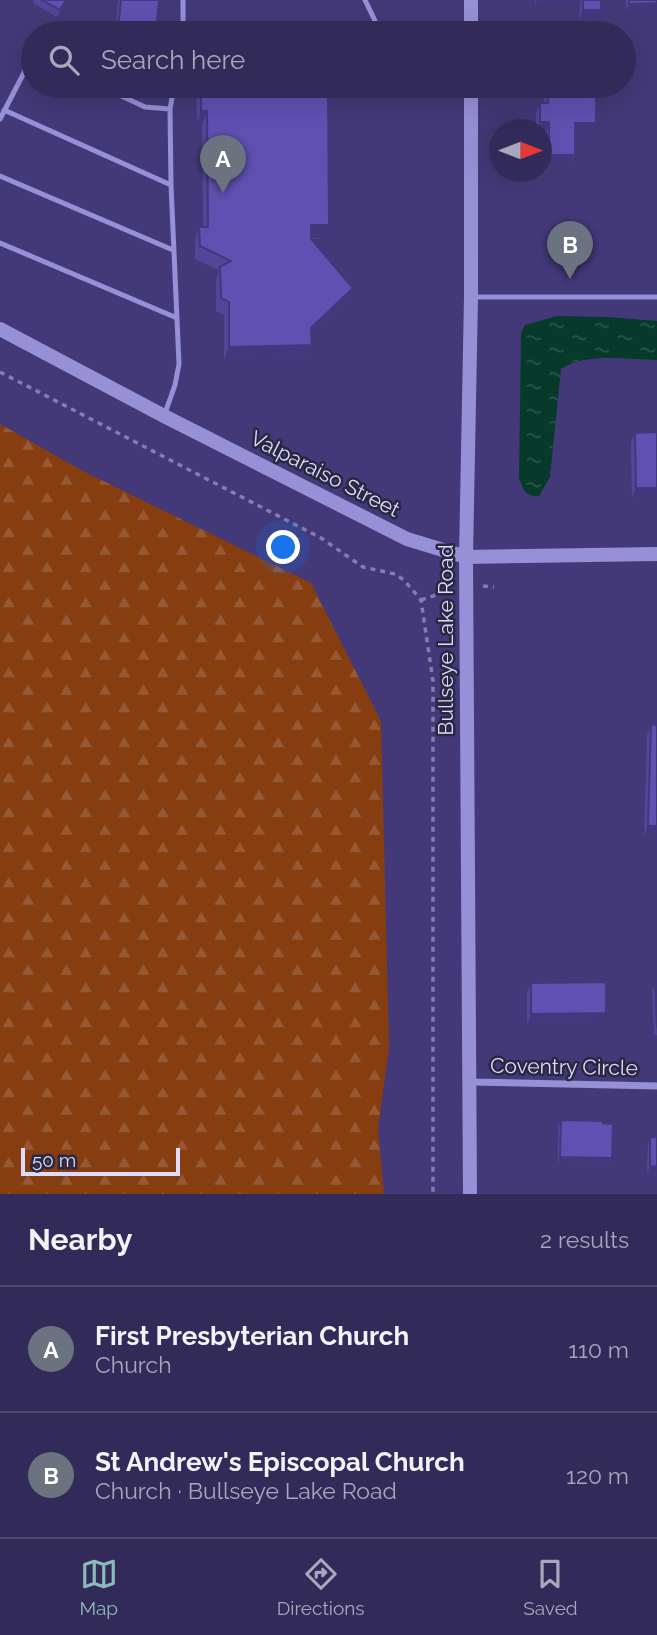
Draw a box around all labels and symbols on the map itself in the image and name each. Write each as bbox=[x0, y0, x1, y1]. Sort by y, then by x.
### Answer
north arrow bbox=[489, 119, 552, 182]
pin: A bbox=[200, 135, 246, 193]
pin: B bbox=[547, 221, 593, 279]
street label: Valparaiso Street bbox=[246, 425, 404, 522]
your location bbox=[266, 530, 300, 564]
street label: Bullseye Lake Road bbox=[433, 544, 458, 736]
street label: Coventry Circle bbox=[490, 1053, 638, 1080]
scale bar bbox=[21, 1145, 180, 1177]

